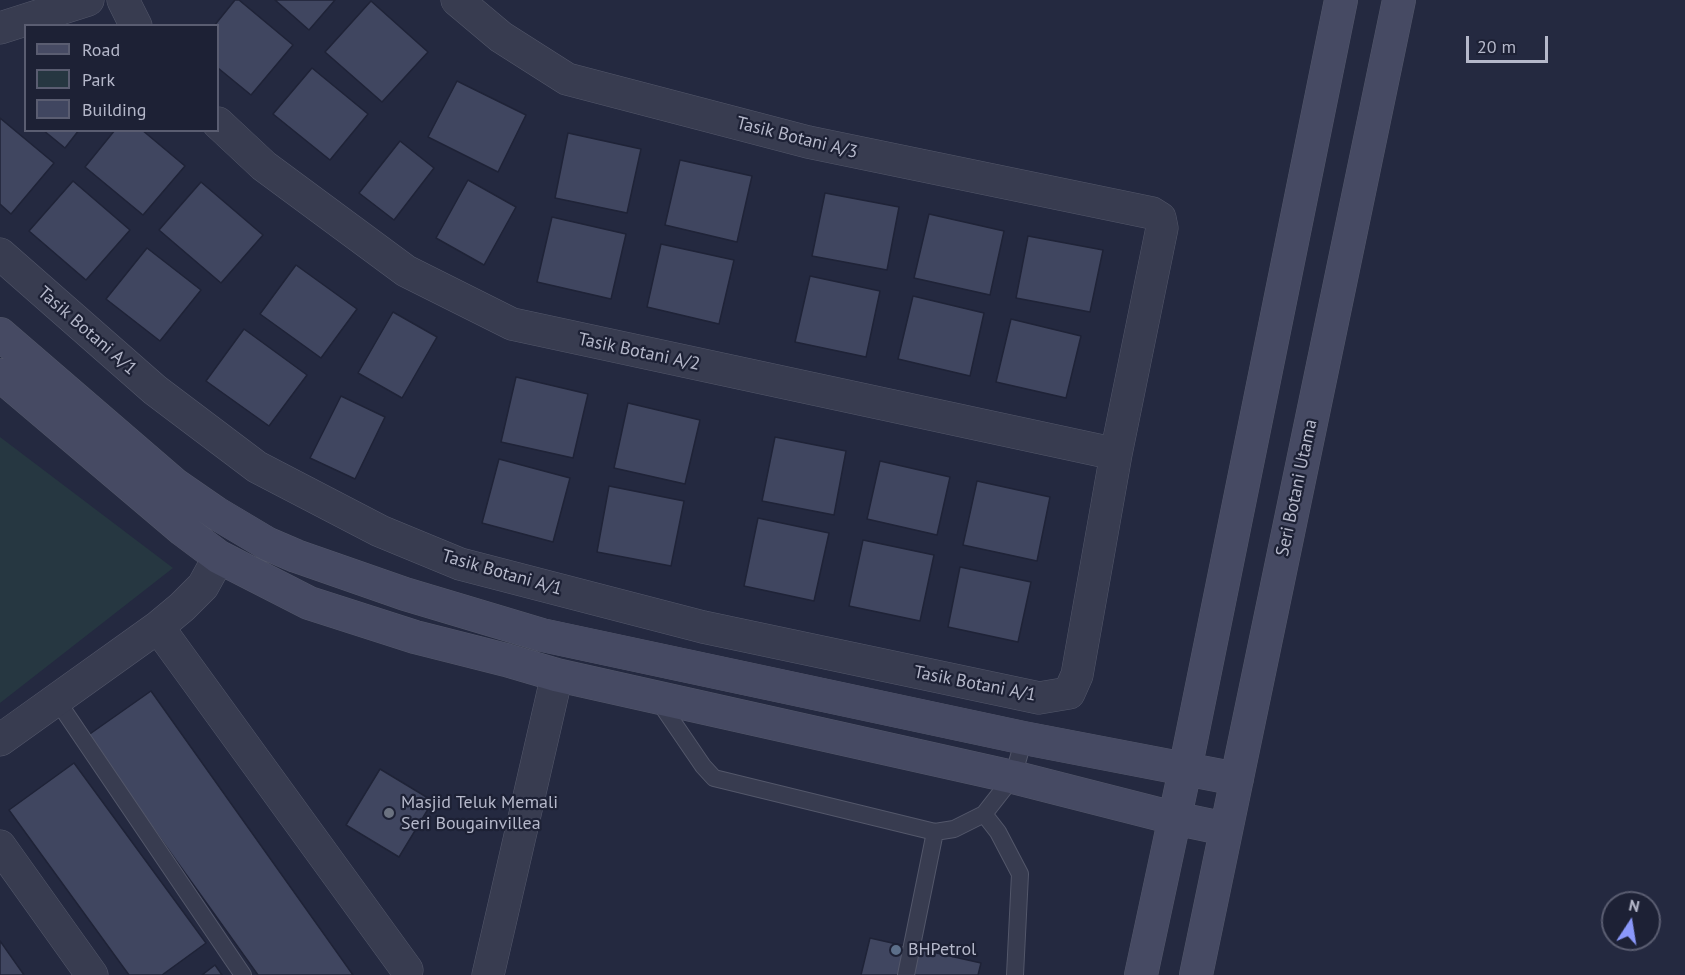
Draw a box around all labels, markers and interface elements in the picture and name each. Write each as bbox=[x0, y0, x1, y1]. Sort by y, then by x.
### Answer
legend bbox=[24, 24, 219, 132]
scale bar bbox=[1469, 24, 1552, 62]
text: 20 m bbox=[1477, 35, 1516, 58]
text: Road bbox=[82, 38, 120, 61]
text: Park bbox=[82, 68, 115, 91]
text: Building bbox=[82, 98, 146, 121]
street label: Tasik Botani A/3 bbox=[734, 112, 860, 164]
street label: Tasik Botani A/1 bbox=[33, 282, 141, 380]
street label: Tasik Botani A/2 bbox=[576, 329, 702, 375]
street label: Seri Botani Utama bbox=[1272, 418, 1322, 558]
street label: Tasik Botani A/1 bbox=[439, 545, 565, 601]
street label: Tasik Botani A/1 bbox=[912, 662, 1038, 706]
place label: Masjid Teluk Memali Seri Bougainvillea bbox=[401, 792, 558, 834]
marker: Masjid Teluk Memali Seri Bougainvillea bbox=[382, 806, 396, 820]
north arrow bbox=[1601, 891, 1661, 951]
text: N bbox=[1627, 894, 1642, 916]
place label: BHPetrol bbox=[908, 939, 976, 961]
marker: BHPetrol bbox=[889, 943, 903, 957]

